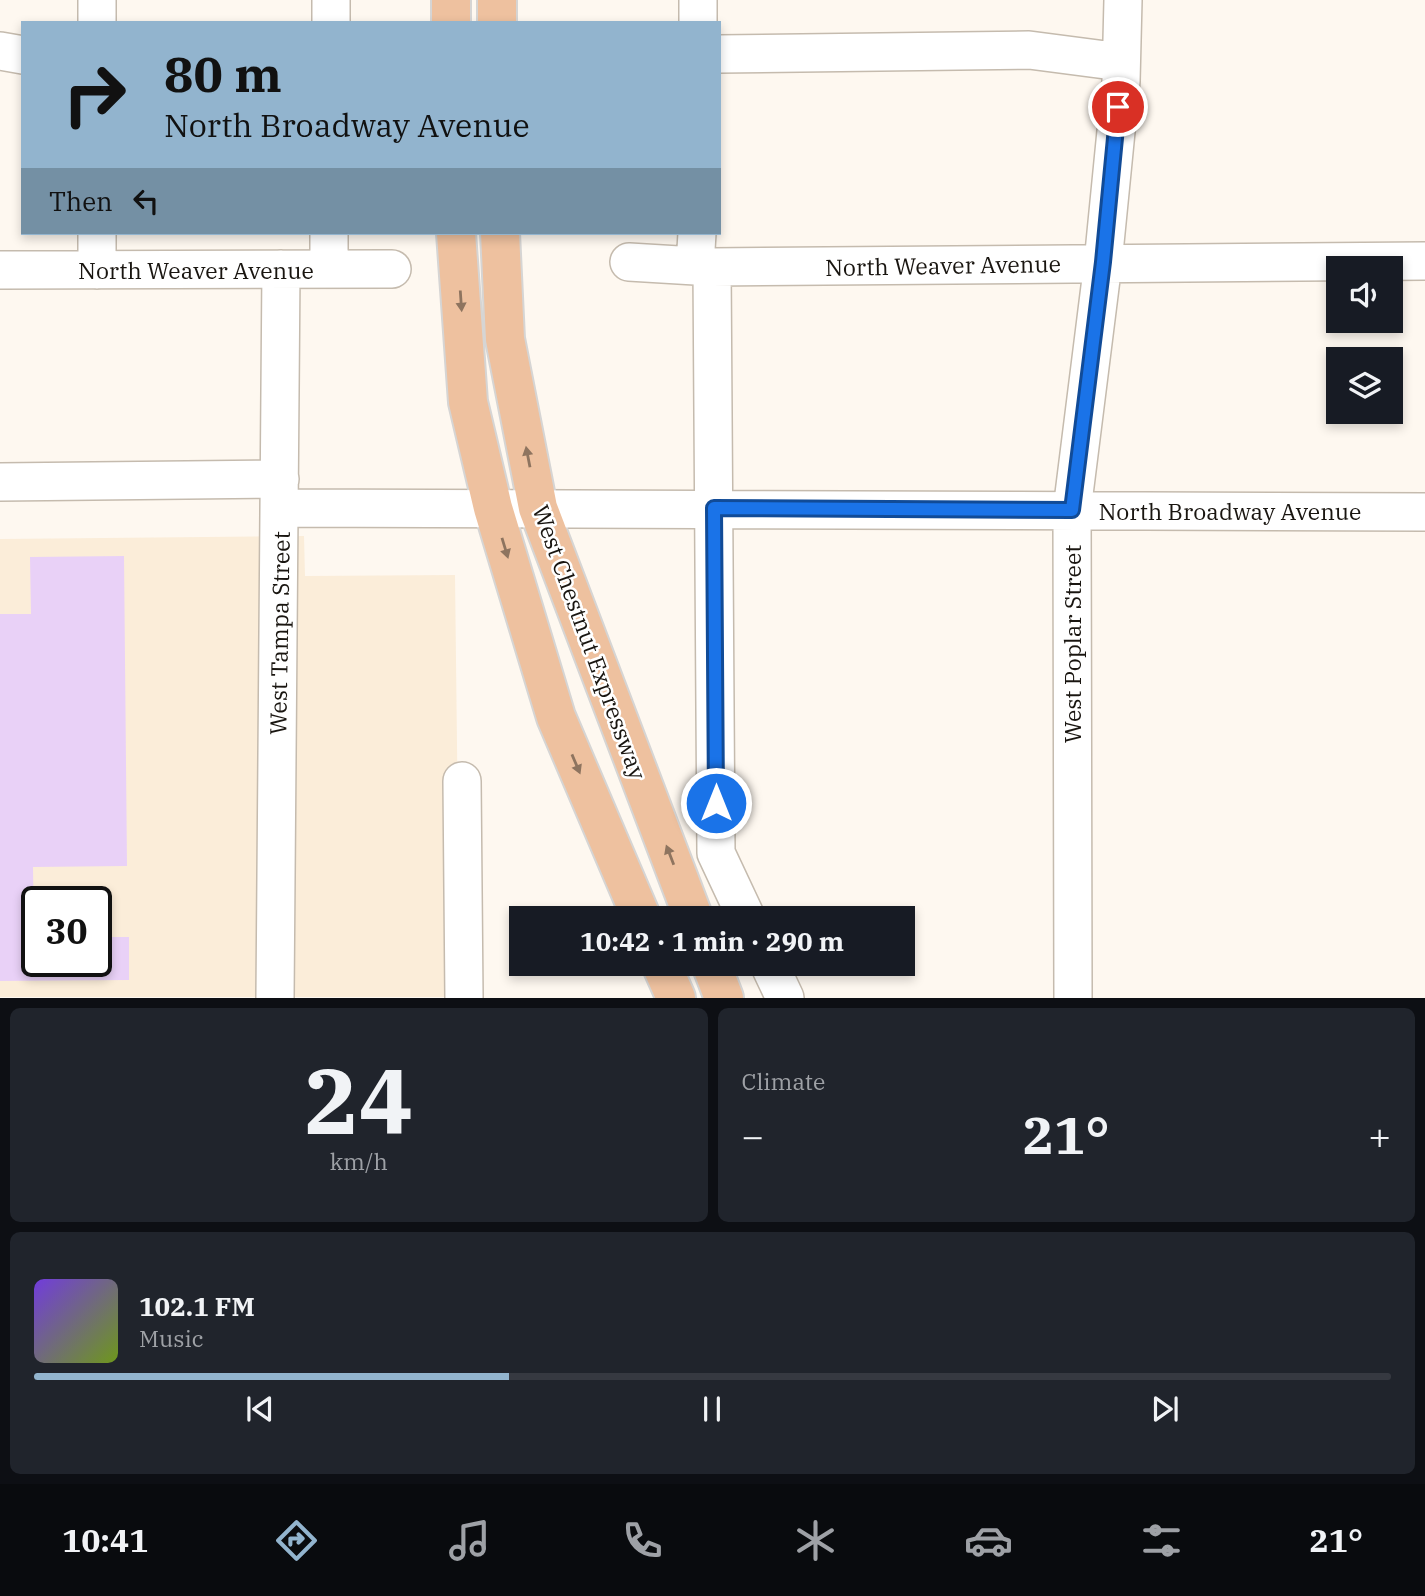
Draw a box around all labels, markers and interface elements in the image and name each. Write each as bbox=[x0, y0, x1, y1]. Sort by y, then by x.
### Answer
text: 80 m bbox=[164, 42, 282, 105]
icon: right bbox=[49, 49, 140, 140]
pin bbox=[1088, 77, 1148, 137]
icon: arrive bbox=[1099, 88, 1137, 126]
text: North Broadway Avenue bbox=[164, 104, 530, 146]
icon: left bbox=[127, 182, 165, 220]
text: Then bbox=[49, 184, 113, 218]
street label: North Weaver Avenue bbox=[825, 248, 1061, 282]
street label: North Weaver Avenue bbox=[78, 255, 314, 285]
map controls bbox=[1326, 256, 1403, 424]
button: sound bbox=[1326, 256, 1403, 333]
one-way arrow bbox=[455, 290, 466, 312]
button: layers bbox=[1326, 347, 1403, 424]
one-way arrow bbox=[522, 446, 533, 468]
street label: North Broadway Avenue bbox=[1099, 496, 1361, 526]
street label: West Chestnut Expressway bbox=[526, 501, 654, 784]
street label: West Tampa Street bbox=[262, 531, 296, 735]
one-way arrow bbox=[501, 538, 511, 559]
street label: West Poplar Street bbox=[1057, 545, 1087, 743]
one-way arrow bbox=[570, 754, 581, 775]
position arrow bbox=[679, 766, 753, 840]
one-way arrow bbox=[664, 844, 675, 865]
speed limit sign: 30 bbox=[21, 886, 112, 977]
text: 10:42 · 1 min · 290 m bbox=[580, 924, 844, 958]
text: 24 bbox=[304, 1041, 413, 1159]
text: Climate bbox=[742, 1066, 825, 1096]
text: 21° bbox=[1023, 1101, 1110, 1168]
text: − bbox=[742, 1111, 764, 1160]
text: + bbox=[1368, 1111, 1391, 1160]
text: km/h bbox=[330, 1146, 388, 1176]
text: 102.1 FM bbox=[139, 1289, 255, 1323]
text: Music bbox=[139, 1323, 204, 1353]
icon: previous bbox=[241, 1390, 279, 1428]
icon: pause bbox=[693, 1390, 731, 1428]
icon: next bbox=[1146, 1390, 1184, 1428]
icon: directions bbox=[272, 1516, 321, 1565]
icon: music bbox=[445, 1516, 494, 1565]
icon: phone bbox=[618, 1516, 667, 1565]
icon: climate bbox=[791, 1516, 840, 1565]
icon: car bbox=[964, 1516, 1013, 1565]
icon: filters bbox=[1137, 1516, 1186, 1565]
text: 10:41 bbox=[62, 1519, 148, 1561]
text: 21° bbox=[1310, 1519, 1363, 1561]

